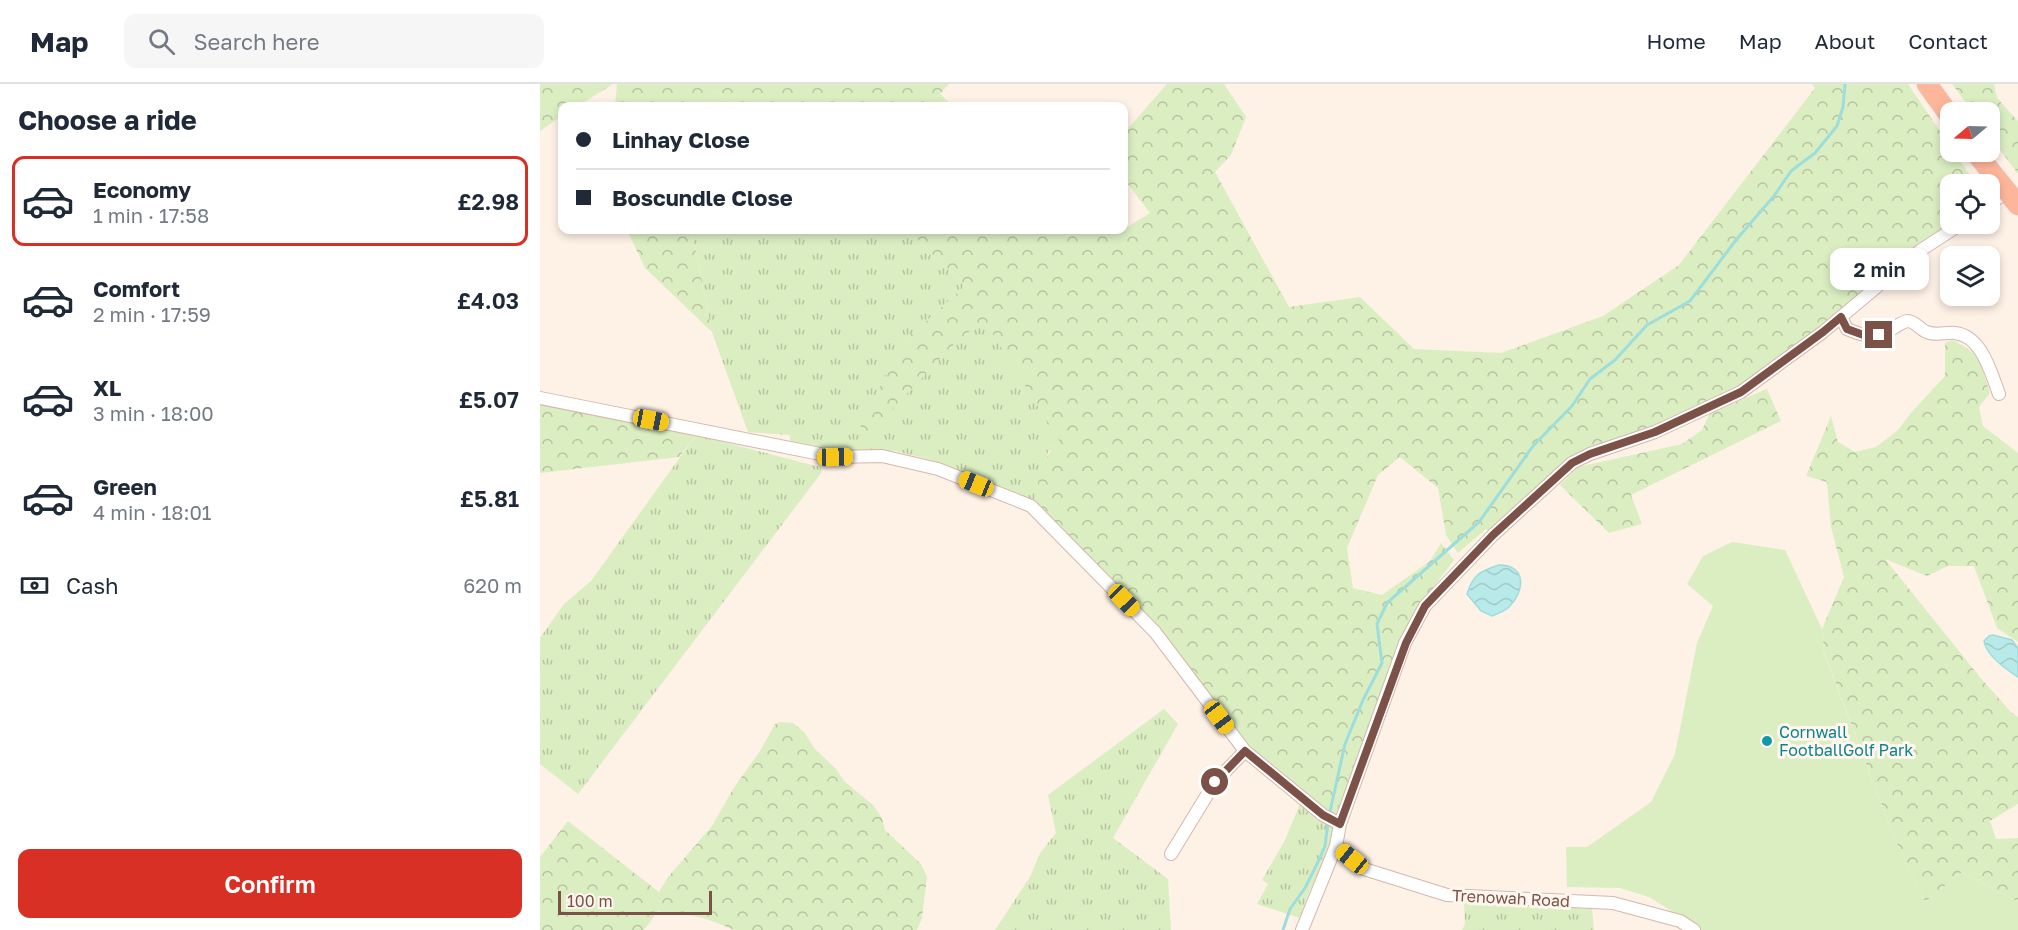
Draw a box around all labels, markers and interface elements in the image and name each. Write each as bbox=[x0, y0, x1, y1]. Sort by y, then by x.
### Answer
search box bbox=[124, 14, 544, 68]
text: Map bbox=[30, 25, 88, 58]
icon: search bbox=[145, 25, 178, 58]
text: Search here bbox=[193, 28, 319, 55]
text: Home bbox=[1646, 28, 1706, 54]
text: Map bbox=[1739, 28, 1782, 54]
text: About bbox=[1815, 28, 1875, 54]
text: Contact bbox=[1908, 28, 1988, 54]
north arrow bbox=[1940, 102, 2000, 162]
map controls bbox=[1940, 102, 2000, 306]
text: Choose a ride bbox=[18, 104, 197, 136]
text: Linhay Close bbox=[612, 126, 750, 153]
icon: car bbox=[21, 174, 75, 228]
button: locate bbox=[1940, 174, 2000, 234]
text: Economy bbox=[93, 176, 191, 203]
text: Boscundle Close bbox=[612, 184, 793, 211]
text: £2.98 bbox=[457, 188, 519, 215]
text: 1 min · 17:58 bbox=[93, 203, 209, 227]
button: layers bbox=[1940, 246, 2000, 306]
callout: 2 min bbox=[1830, 248, 1928, 290]
text: 2 min bbox=[1854, 257, 1906, 281]
icon: car bbox=[21, 273, 75, 327]
text: Comfort bbox=[93, 275, 180, 302]
text: £4.03 bbox=[457, 287, 519, 314]
text: 2 min · 17:59 bbox=[93, 302, 211, 326]
route end bbox=[1865, 321, 1892, 348]
icon: car bbox=[21, 372, 75, 426]
text: XL bbox=[93, 374, 121, 401]
text: £5.07 bbox=[459, 386, 519, 413]
text: 3 min · 18:00 bbox=[93, 401, 214, 425]
car bbox=[632, 408, 670, 432]
car bbox=[817, 448, 853, 466]
car bbox=[956, 469, 996, 499]
icon: car bbox=[21, 471, 75, 525]
text: Green bbox=[93, 473, 157, 500]
text: £5.81 bbox=[460, 485, 519, 512]
text: 4 min · 18:01 bbox=[93, 500, 212, 524]
icon: cash bbox=[18, 569, 51, 602]
text: Cash bbox=[66, 572, 119, 599]
text: 620 m bbox=[463, 573, 522, 597]
car bbox=[1105, 581, 1143, 619]
car bbox=[1201, 697, 1237, 737]
place label: Cornwall FootballGolf Park bbox=[1779, 722, 1913, 760]
marker: Cornwall FootballGolf Park bbox=[1760, 734, 1774, 748]
route start bbox=[1201, 768, 1228, 795]
car bbox=[1332, 841, 1372, 877]
button: Confirm bbox=[18, 849, 522, 918]
street label: Trenowah Road bbox=[1452, 885, 1570, 911]
scale bar bbox=[558, 888, 712, 916]
text: 100 m bbox=[567, 891, 613, 911]

